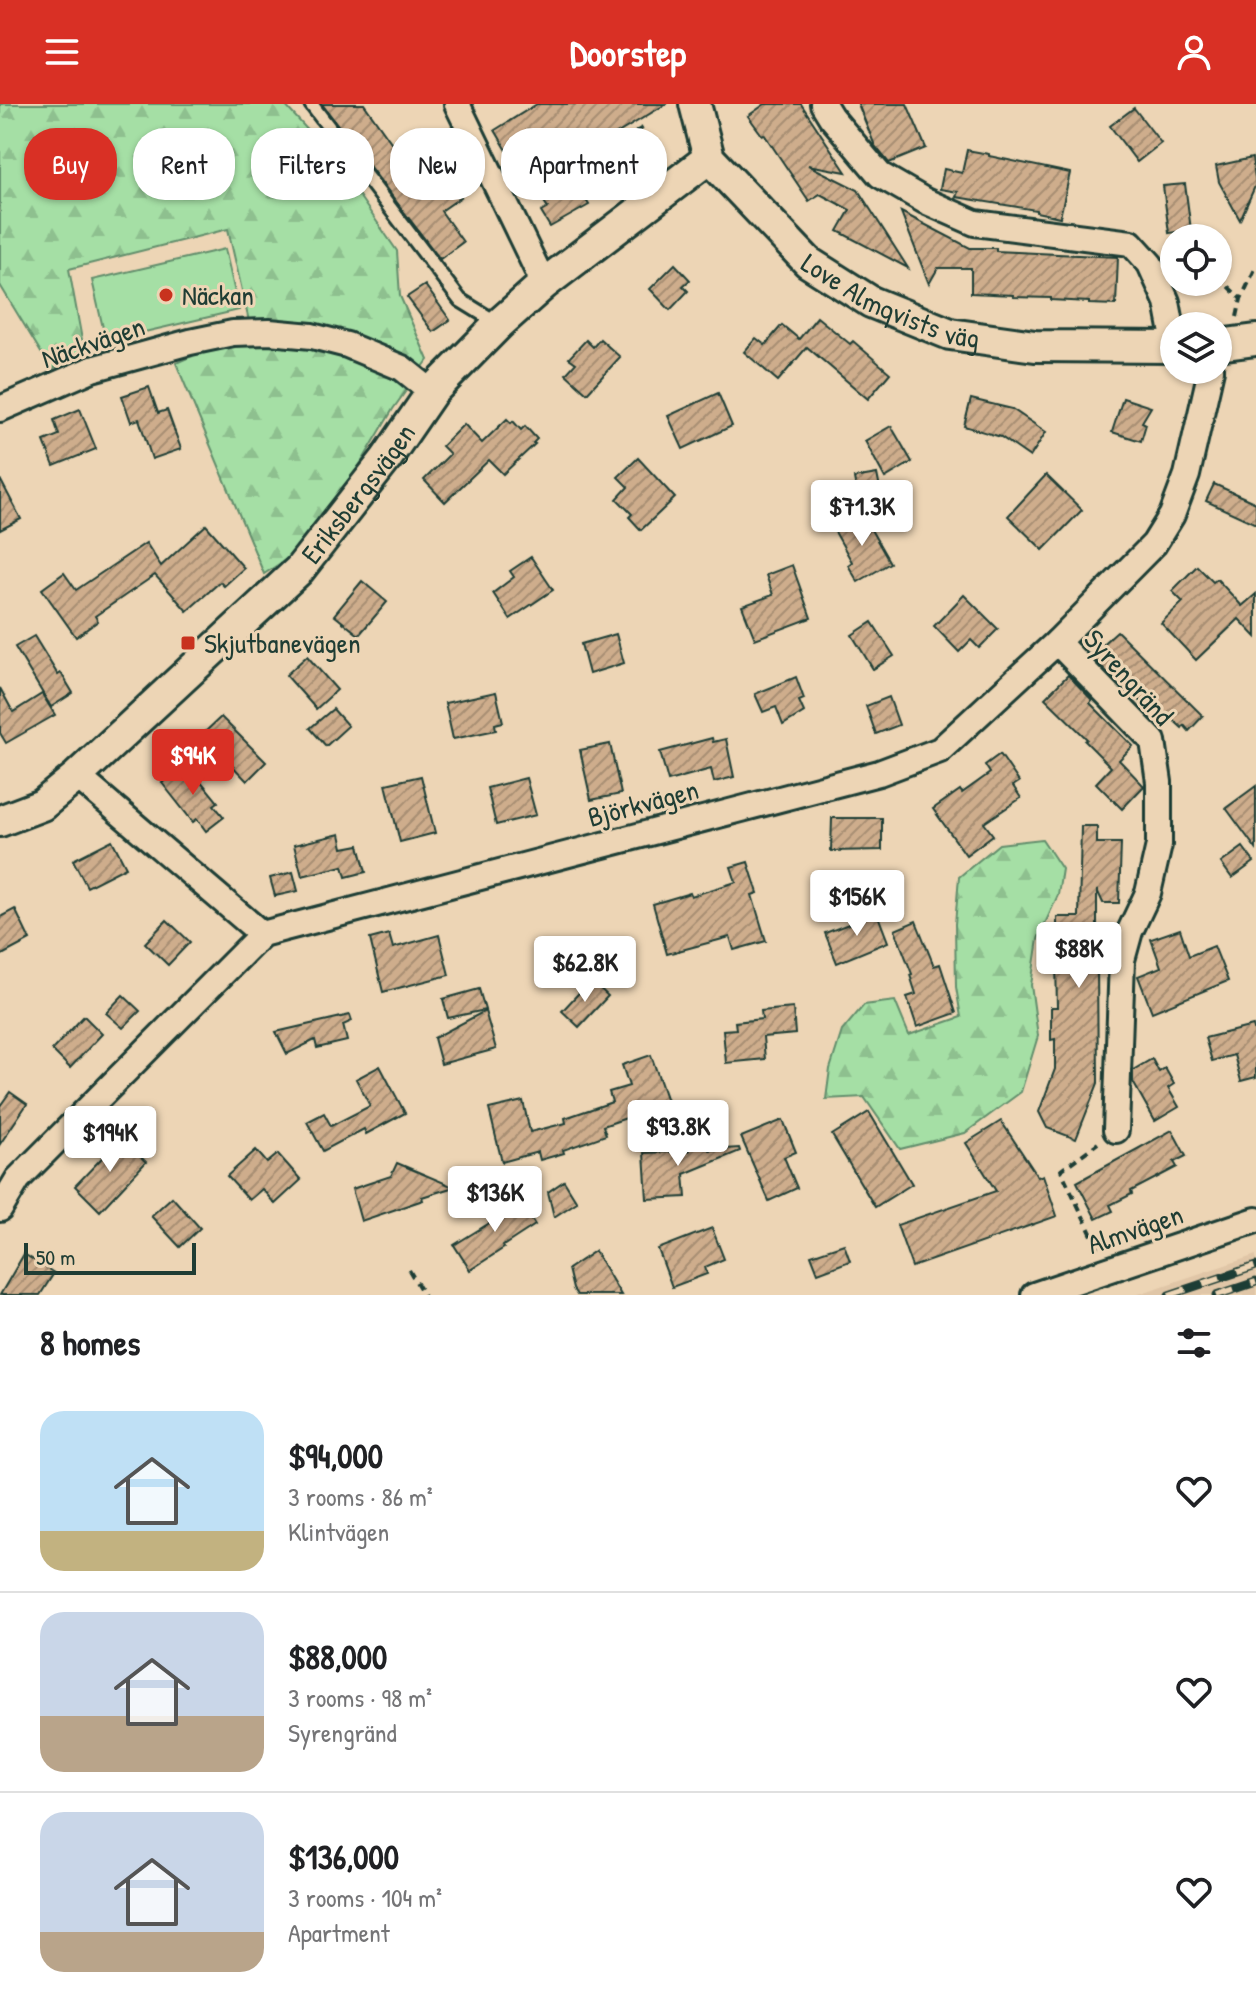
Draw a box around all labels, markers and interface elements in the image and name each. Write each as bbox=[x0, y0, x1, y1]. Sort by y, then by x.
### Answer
text: Doorstep bbox=[570, 28, 686, 77]
icon: menu bbox=[40, 30, 84, 74]
icon: person bbox=[1172, 30, 1216, 74]
chip: Buy bbox=[24, 128, 117, 200]
chip: Rent bbox=[133, 128, 235, 200]
chip: Filters bbox=[251, 128, 374, 200]
chip: New bbox=[390, 128, 485, 200]
chip: Apartment bbox=[501, 128, 667, 200]
map controls bbox=[1160, 224, 1232, 384]
button: locate bbox=[1160, 224, 1232, 296]
street label: Love Almqvists väg bbox=[794, 244, 982, 357]
place label: Näckan bbox=[182, 276, 254, 314]
marker: Näckan bbox=[157, 286, 175, 304]
street label: Näckvägen bbox=[36, 307, 150, 377]
button: layers bbox=[1160, 312, 1232, 384]
street label: Eriksbergsvägen bbox=[292, 416, 424, 571]
pin: $71.3K bbox=[797, 480, 927, 548]
text: $71.3K bbox=[829, 488, 895, 523]
street label: Syrengränd bbox=[1076, 621, 1182, 733]
place label: Skjutbanevägen bbox=[204, 624, 361, 662]
marker: Skjutbanevägen bbox=[179, 634, 197, 652]
pin: $94K bbox=[146, 729, 240, 797]
text: $94K bbox=[170, 737, 216, 772]
street label: Björkvägen bbox=[584, 770, 702, 836]
pin: $156K bbox=[801, 870, 913, 938]
text: $156K bbox=[828, 878, 886, 913]
pin: $88K bbox=[1032, 922, 1126, 990]
text: $88K bbox=[1054, 930, 1104, 965]
pin: $62.8K bbox=[520, 936, 650, 1004]
text: $62.8K bbox=[552, 944, 618, 979]
pin: $93.8K bbox=[613, 1100, 743, 1168]
pin: $194K bbox=[54, 1106, 166, 1174]
text: $93.8K bbox=[646, 1108, 710, 1143]
text: $194K bbox=[82, 1114, 138, 1149]
pin: $136K bbox=[439, 1166, 551, 1234]
text: $136K bbox=[466, 1174, 524, 1209]
street label: Almvägen bbox=[1082, 1195, 1188, 1263]
scale bar bbox=[24, 1239, 196, 1275]
text: 50 m bbox=[36, 1242, 75, 1272]
text: 8 homes bbox=[40, 1320, 140, 1366]
icon: filters bbox=[1172, 1321, 1216, 1365]
text: $94,000 bbox=[288, 1433, 383, 1479]
icon: home bbox=[104, 1443, 200, 1539]
icon: heart bbox=[1172, 1469, 1216, 1513]
text: 3 rooms · 86 m² bbox=[288, 1479, 433, 1514]
text: Klintvägen bbox=[288, 1514, 389, 1549]
text: $88,000 bbox=[288, 1634, 387, 1680]
icon: home bbox=[104, 1644, 200, 1740]
icon: heart bbox=[1172, 1670, 1216, 1714]
text: 3 rooms · 98 m² bbox=[288, 1680, 432, 1715]
text: Syrengränd bbox=[288, 1715, 397, 1750]
text: $136,000 bbox=[288, 1834, 399, 1880]
icon: home bbox=[104, 1844, 200, 1940]
icon: heart bbox=[1172, 1870, 1216, 1914]
text: 3 rooms · 104 m² bbox=[288, 1880, 442, 1915]
text: Apartment bbox=[288, 1915, 390, 1950]

